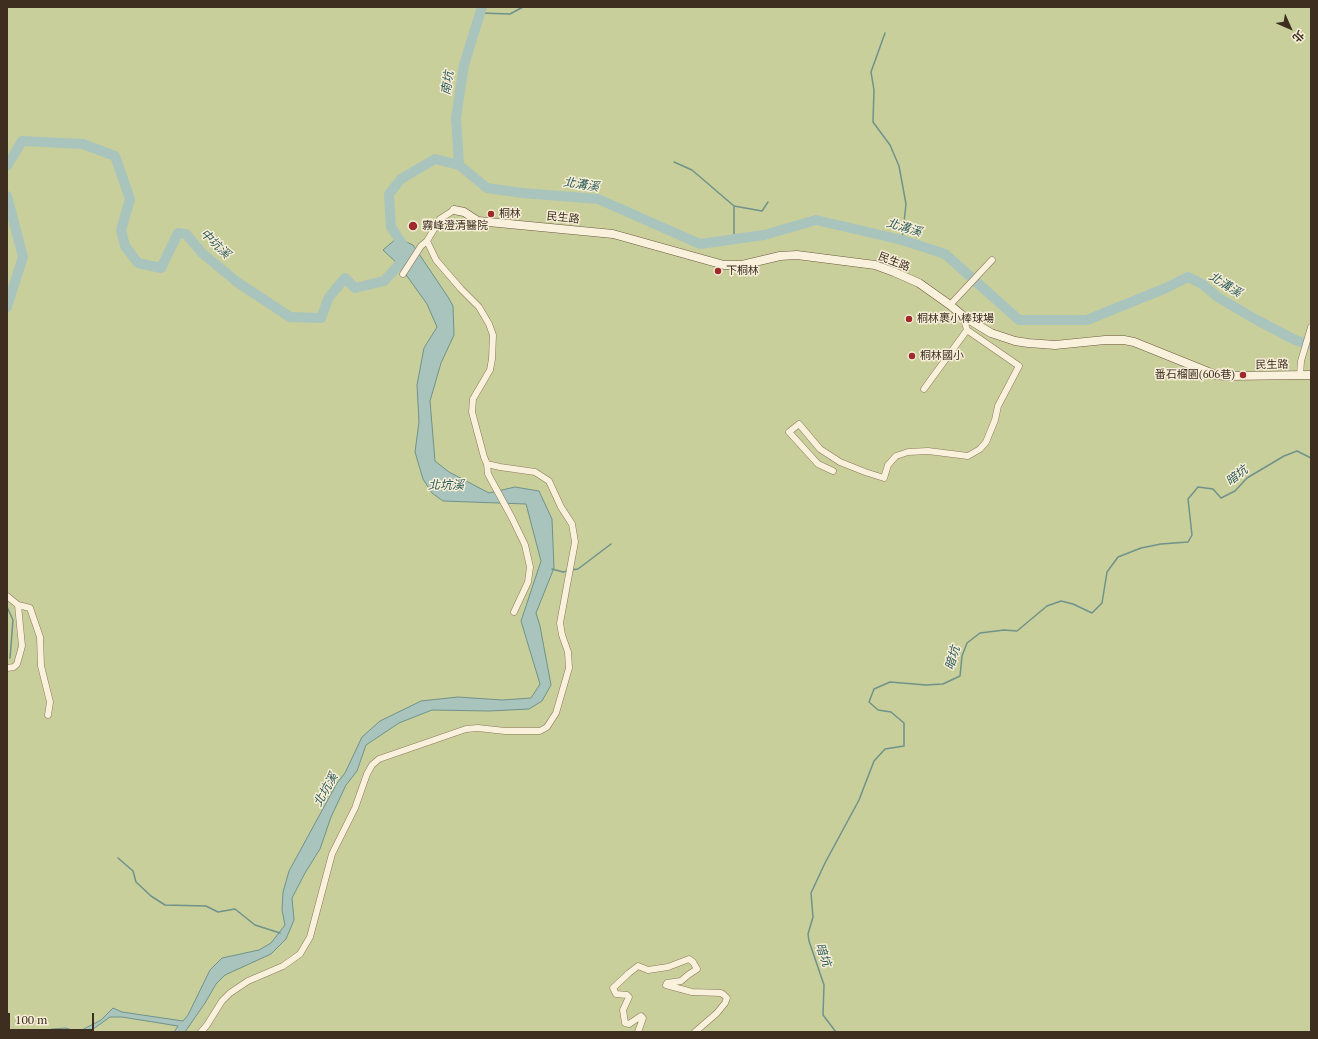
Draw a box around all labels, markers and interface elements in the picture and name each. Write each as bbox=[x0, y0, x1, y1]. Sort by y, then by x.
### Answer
north arrow bbox=[1270, 8, 1310, 48]
text: 北 bbox=[1290, 28, 1307, 45]
water label: 南坑 bbox=[439, 70, 457, 96]
water label: 北溝溪 bbox=[562, 175, 600, 195]
place label: 桐林 bbox=[499, 207, 521, 221]
marker: 桐林 bbox=[486, 209, 496, 219]
street label: 民生路 bbox=[546, 210, 580, 226]
water label: 北溝溪 bbox=[885, 216, 923, 240]
place label: 霧峰澄清醫院 bbox=[422, 219, 488, 233]
marker: 霧峰澄清醫院 bbox=[407, 220, 419, 232]
water label: 中坑溪 bbox=[197, 226, 233, 262]
street label: 民生路 bbox=[876, 250, 912, 274]
place label: 下桐林 bbox=[726, 264, 759, 278]
marker: 下桐林 bbox=[713, 266, 723, 276]
water label: 北溝溪 bbox=[1206, 269, 1244, 301]
place label: 桐林裹小棒球場 bbox=[917, 312, 994, 326]
marker: 桐林裹小棒球場 bbox=[904, 314, 914, 324]
place label: 桐林國小 bbox=[920, 349, 964, 363]
marker: 桐林國小 bbox=[907, 351, 917, 361]
street label: 民生路 bbox=[1255, 358, 1289, 372]
place label: 番石榴園(606巷) bbox=[1155, 368, 1235, 382]
marker: 番石榴園(606巷) bbox=[1238, 370, 1248, 380]
water label: 暗坑 bbox=[1223, 463, 1251, 489]
water label: 北坑溪 bbox=[428, 479, 464, 493]
water label: 暗坑 bbox=[943, 644, 963, 672]
water label: 北坑溪 bbox=[311, 771, 341, 809]
water label: 暗坑 bbox=[812, 941, 834, 969]
scale bar bbox=[10, 1005, 96, 1031]
text: 100 m bbox=[15, 1012, 47, 1027]

